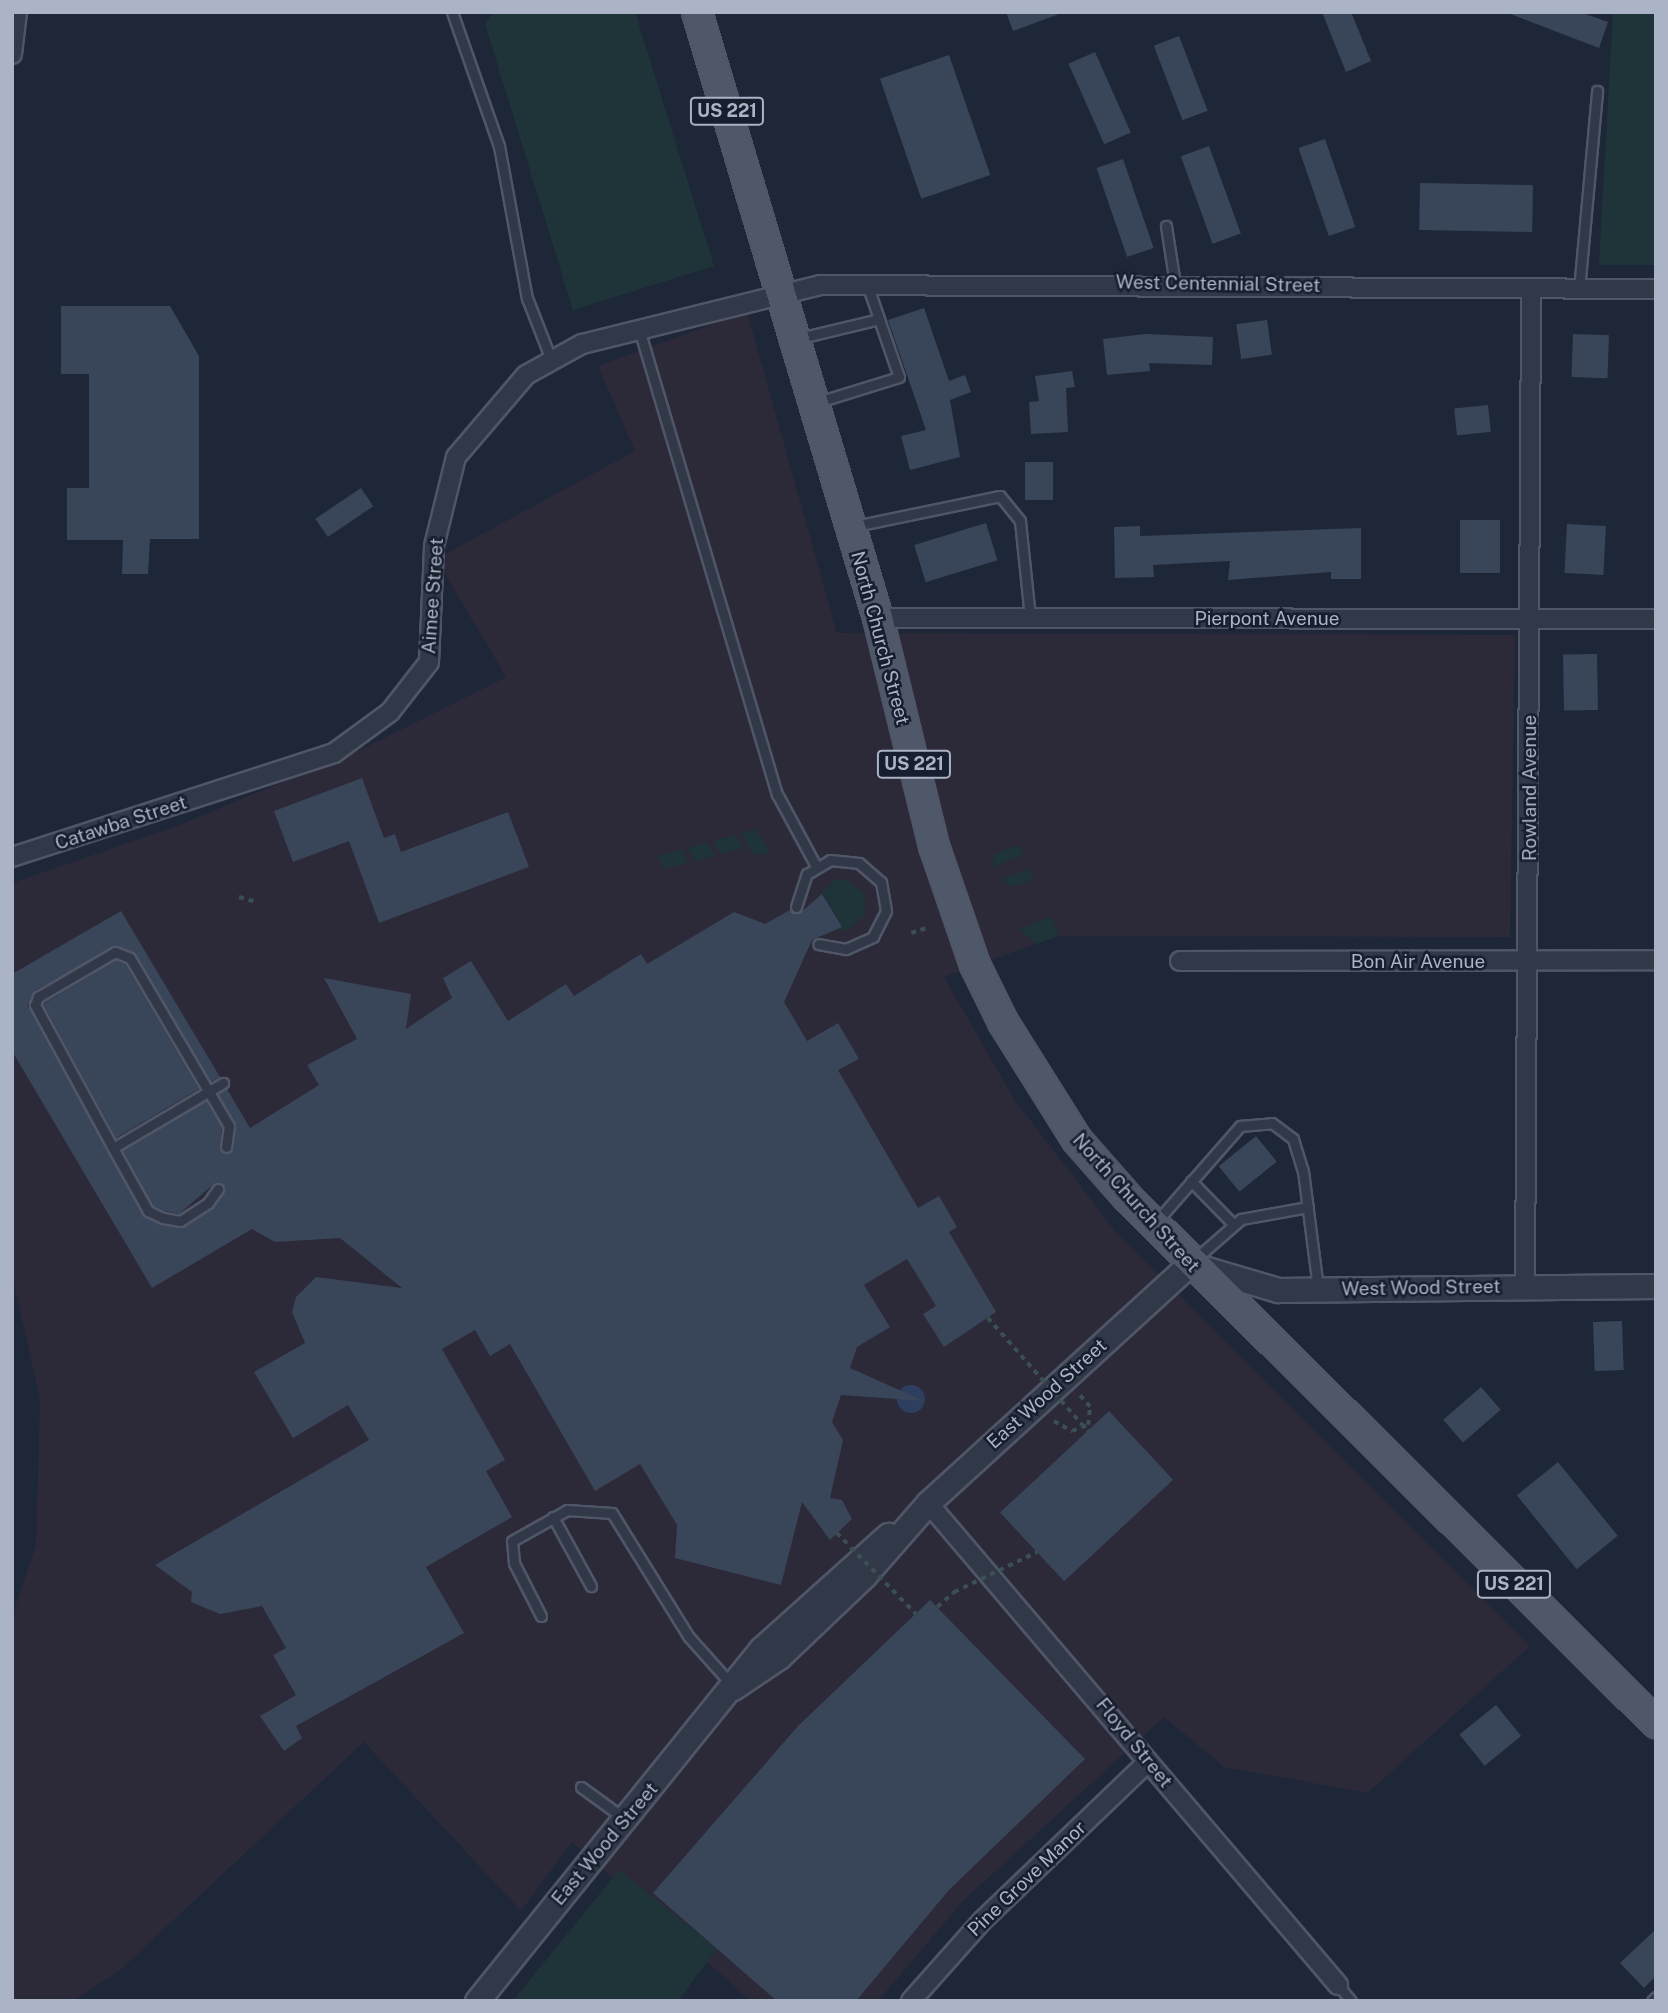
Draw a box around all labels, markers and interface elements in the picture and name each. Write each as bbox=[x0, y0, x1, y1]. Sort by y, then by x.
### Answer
road number: US 221 bbox=[688, 96, 766, 126]
street label: West Centennial Street bbox=[1115, 271, 1321, 297]
street label: Aimee Street bbox=[418, 537, 448, 655]
street label: North Church Street bbox=[846, 549, 914, 727]
street label: Pierpont Avenue bbox=[1195, 608, 1339, 630]
street label: Rowland Avenue bbox=[1519, 715, 1541, 861]
road number: US 221 bbox=[876, 750, 953, 778]
street label: Catawba Street bbox=[52, 791, 190, 855]
street label: Bon Air Avenue bbox=[1351, 951, 1485, 973]
street label: North Church Street bbox=[1068, 1129, 1204, 1277]
street label: West Wood Street bbox=[1341, 1275, 1501, 1301]
street label: East Wood Street bbox=[982, 1334, 1112, 1454]
road number: US 221 bbox=[1476, 1569, 1552, 1598]
street label: Floyd Street bbox=[1091, 1694, 1177, 1792]
street label: East Wood Street bbox=[547, 1778, 663, 1910]
street label: Pine Grove Manor bbox=[963, 1817, 1091, 1941]

